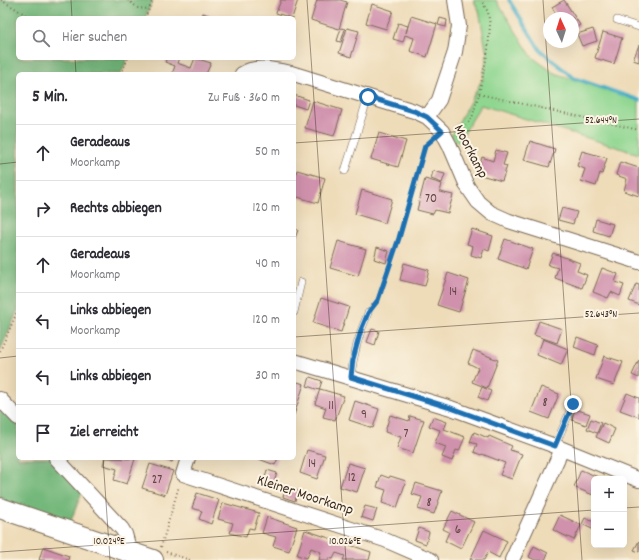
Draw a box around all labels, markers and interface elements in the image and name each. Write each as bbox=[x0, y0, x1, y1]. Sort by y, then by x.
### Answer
north arrow bbox=[543, 12, 579, 48]
search box bbox=[16, 16, 296, 60]
icon: search bbox=[30, 27, 52, 49]
text: Hier suchen bbox=[62, 27, 127, 49]
text: 5 Min. bbox=[32, 86, 68, 110]
route start bbox=[359, 88, 377, 106]
text: Zu Fuß · 360 m bbox=[208, 89, 280, 108]
text: 52.644°N bbox=[585, 114, 617, 128]
street label: Moorkamp bbox=[447, 121, 493, 183]
text: Geradeaus bbox=[70, 132, 130, 154]
icon: ahead bbox=[32, 142, 54, 164]
text: 50 m bbox=[255, 143, 280, 162]
text: Moorkamp bbox=[70, 154, 120, 173]
house number: 70 bbox=[425, 190, 437, 209]
icon: right bbox=[32, 198, 54, 220]
text: Rechts abbiegen bbox=[70, 198, 162, 220]
text: 120 m bbox=[252, 199, 280, 218]
text: Geradeaus bbox=[70, 244, 130, 266]
icon: ahead bbox=[32, 254, 54, 276]
text: 40 m bbox=[256, 255, 280, 274]
text: Moorkamp bbox=[70, 266, 120, 285]
house number: 14 bbox=[449, 283, 457, 302]
text: Links abbiegen bbox=[70, 300, 151, 322]
text: 52.643°N bbox=[585, 308, 617, 322]
icon: left bbox=[32, 310, 54, 332]
text: 120 m bbox=[252, 311, 280, 330]
text: Moorkamp bbox=[70, 322, 120, 341]
icon: left bbox=[32, 366, 54, 388]
text: Links abbiegen bbox=[70, 366, 151, 388]
text: 30 m bbox=[255, 367, 280, 386]
house number: 8 bbox=[542, 394, 548, 413]
route end bbox=[564, 395, 582, 413]
house number: 11 bbox=[328, 397, 334, 416]
house number: 9 bbox=[361, 406, 367, 425]
icon: arrive bbox=[32, 422, 54, 444]
text: Ziel erreicht bbox=[70, 422, 138, 444]
house number: 7 bbox=[404, 425, 409, 444]
house number: 14 bbox=[308, 455, 316, 474]
house number: 12 bbox=[348, 469, 356, 488]
street label: Kleiner Moorkamp bbox=[254, 470, 356, 522]
house number: 27 bbox=[152, 471, 162, 490]
map controls bbox=[591, 476, 627, 548]
button: + bbox=[591, 476, 627, 512]
house number: 8 bbox=[426, 494, 432, 513]
button: − bbox=[591, 512, 627, 548]
house number: 6 bbox=[455, 521, 461, 540]
text: 10.024°E bbox=[93, 535, 125, 549]
text: 10.026°E bbox=[329, 535, 361, 549]

